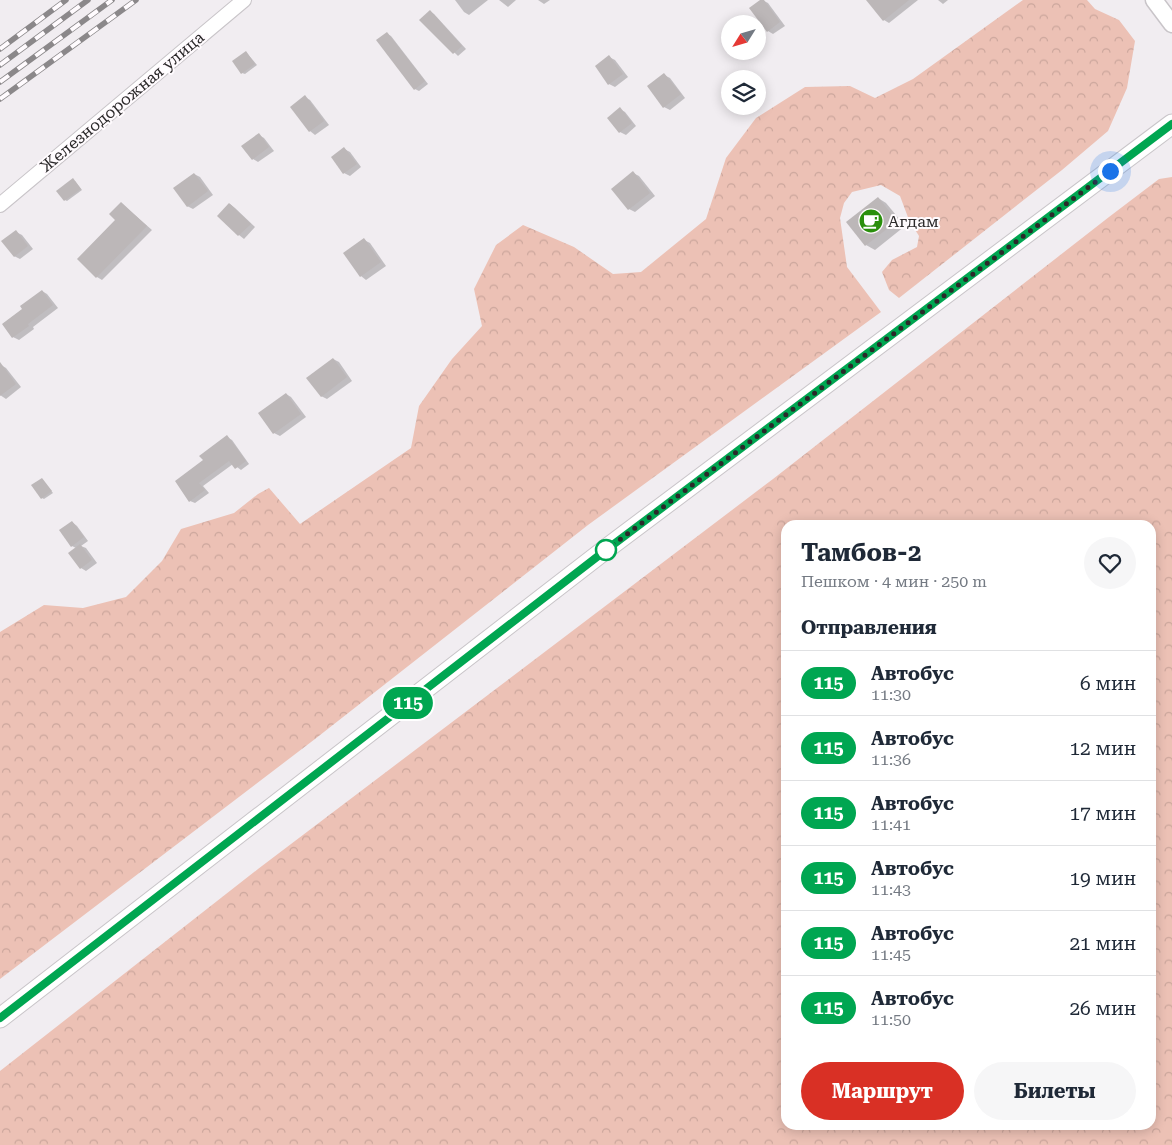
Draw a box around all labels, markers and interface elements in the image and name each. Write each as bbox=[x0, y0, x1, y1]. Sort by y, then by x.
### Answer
north arrow bbox=[721, 15, 766, 60]
map controls bbox=[721, 15, 766, 115]
street label: Железнодорожная улица bbox=[36, 28, 208, 176]
button: layers bbox=[721, 70, 766, 115]
your location bbox=[1098, 159, 1123, 184]
cafe icon: Агдам bbox=[858, 208, 884, 234]
place label: Агдам bbox=[888, 212, 939, 231]
button: heart bbox=[1084, 537, 1136, 589]
unlabelled marker bbox=[595, 539, 617, 561]
text: Тамбов-2 bbox=[801, 539, 921, 567]
text: Пешком · 4 мин · 250 m bbox=[801, 572, 987, 591]
text: Отправления bbox=[801, 616, 937, 639]
text: Автобус bbox=[871, 662, 954, 685]
text: 115 bbox=[813, 672, 844, 693]
text: 6 мин bbox=[1080, 672, 1136, 695]
text: 11:30 bbox=[871, 685, 911, 704]
line badge: 115 bbox=[379, 687, 437, 719]
text: 115 bbox=[393, 692, 423, 713]
text: Автобус bbox=[871, 727, 954, 750]
text: 115 bbox=[813, 737, 844, 758]
text: 12 мин bbox=[1069, 737, 1136, 760]
text: 11:36 bbox=[871, 750, 911, 769]
text: Автобус bbox=[871, 792, 954, 815]
text: 115 bbox=[813, 802, 844, 823]
text: 17 мин bbox=[1069, 802, 1136, 825]
text: 11:41 bbox=[871, 815, 911, 834]
text: Автобус bbox=[871, 857, 954, 880]
text: 115 bbox=[813, 867, 844, 888]
text: 19 мин bbox=[1069, 867, 1136, 890]
text: 11:43 bbox=[871, 880, 911, 899]
text: Автобус bbox=[871, 922, 954, 945]
text: 115 bbox=[813, 932, 844, 953]
text: 21 мин bbox=[1069, 932, 1136, 955]
text: 11:45 bbox=[871, 945, 911, 964]
text: Автобус bbox=[871, 987, 954, 1010]
text: 115 bbox=[813, 997, 844, 1018]
text: 26 мин bbox=[1069, 997, 1136, 1020]
text: 11:50 bbox=[871, 1010, 911, 1029]
button: Маршрут bbox=[801, 1062, 964, 1120]
button: Билеты bbox=[974, 1062, 1136, 1120]

